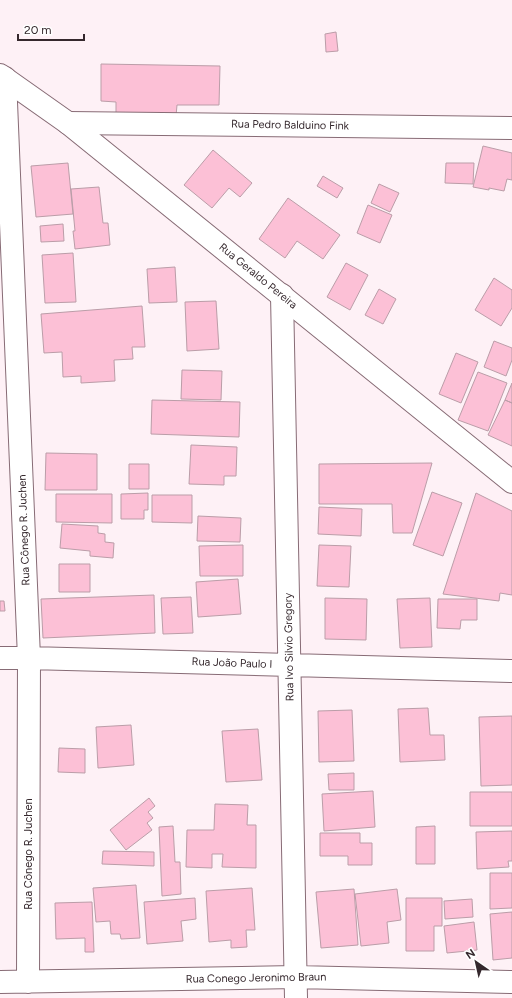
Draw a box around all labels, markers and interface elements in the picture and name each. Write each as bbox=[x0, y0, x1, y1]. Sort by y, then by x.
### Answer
scale bar bbox=[18, 16, 84, 42]
text: 20 m bbox=[24, 23, 52, 37]
street label: Rua Pedro Balduino Fink bbox=[231, 117, 350, 133]
street label: Rua Geraldo Pereira bbox=[216, 240, 300, 312]
street label: Rua Cônego R. Juchen bbox=[16, 474, 32, 586]
street label: Rua Ivo Silvio Gregory bbox=[282, 592, 296, 701]
street label: Rua João Paulo I bbox=[191, 655, 273, 671]
street label: Rua Cônego R. Juchen bbox=[22, 798, 35, 910]
north arrow bbox=[456, 942, 496, 982]
text: N bbox=[464, 946, 478, 962]
street label: Rua Conego Jeronimo Braun bbox=[186, 970, 326, 986]

